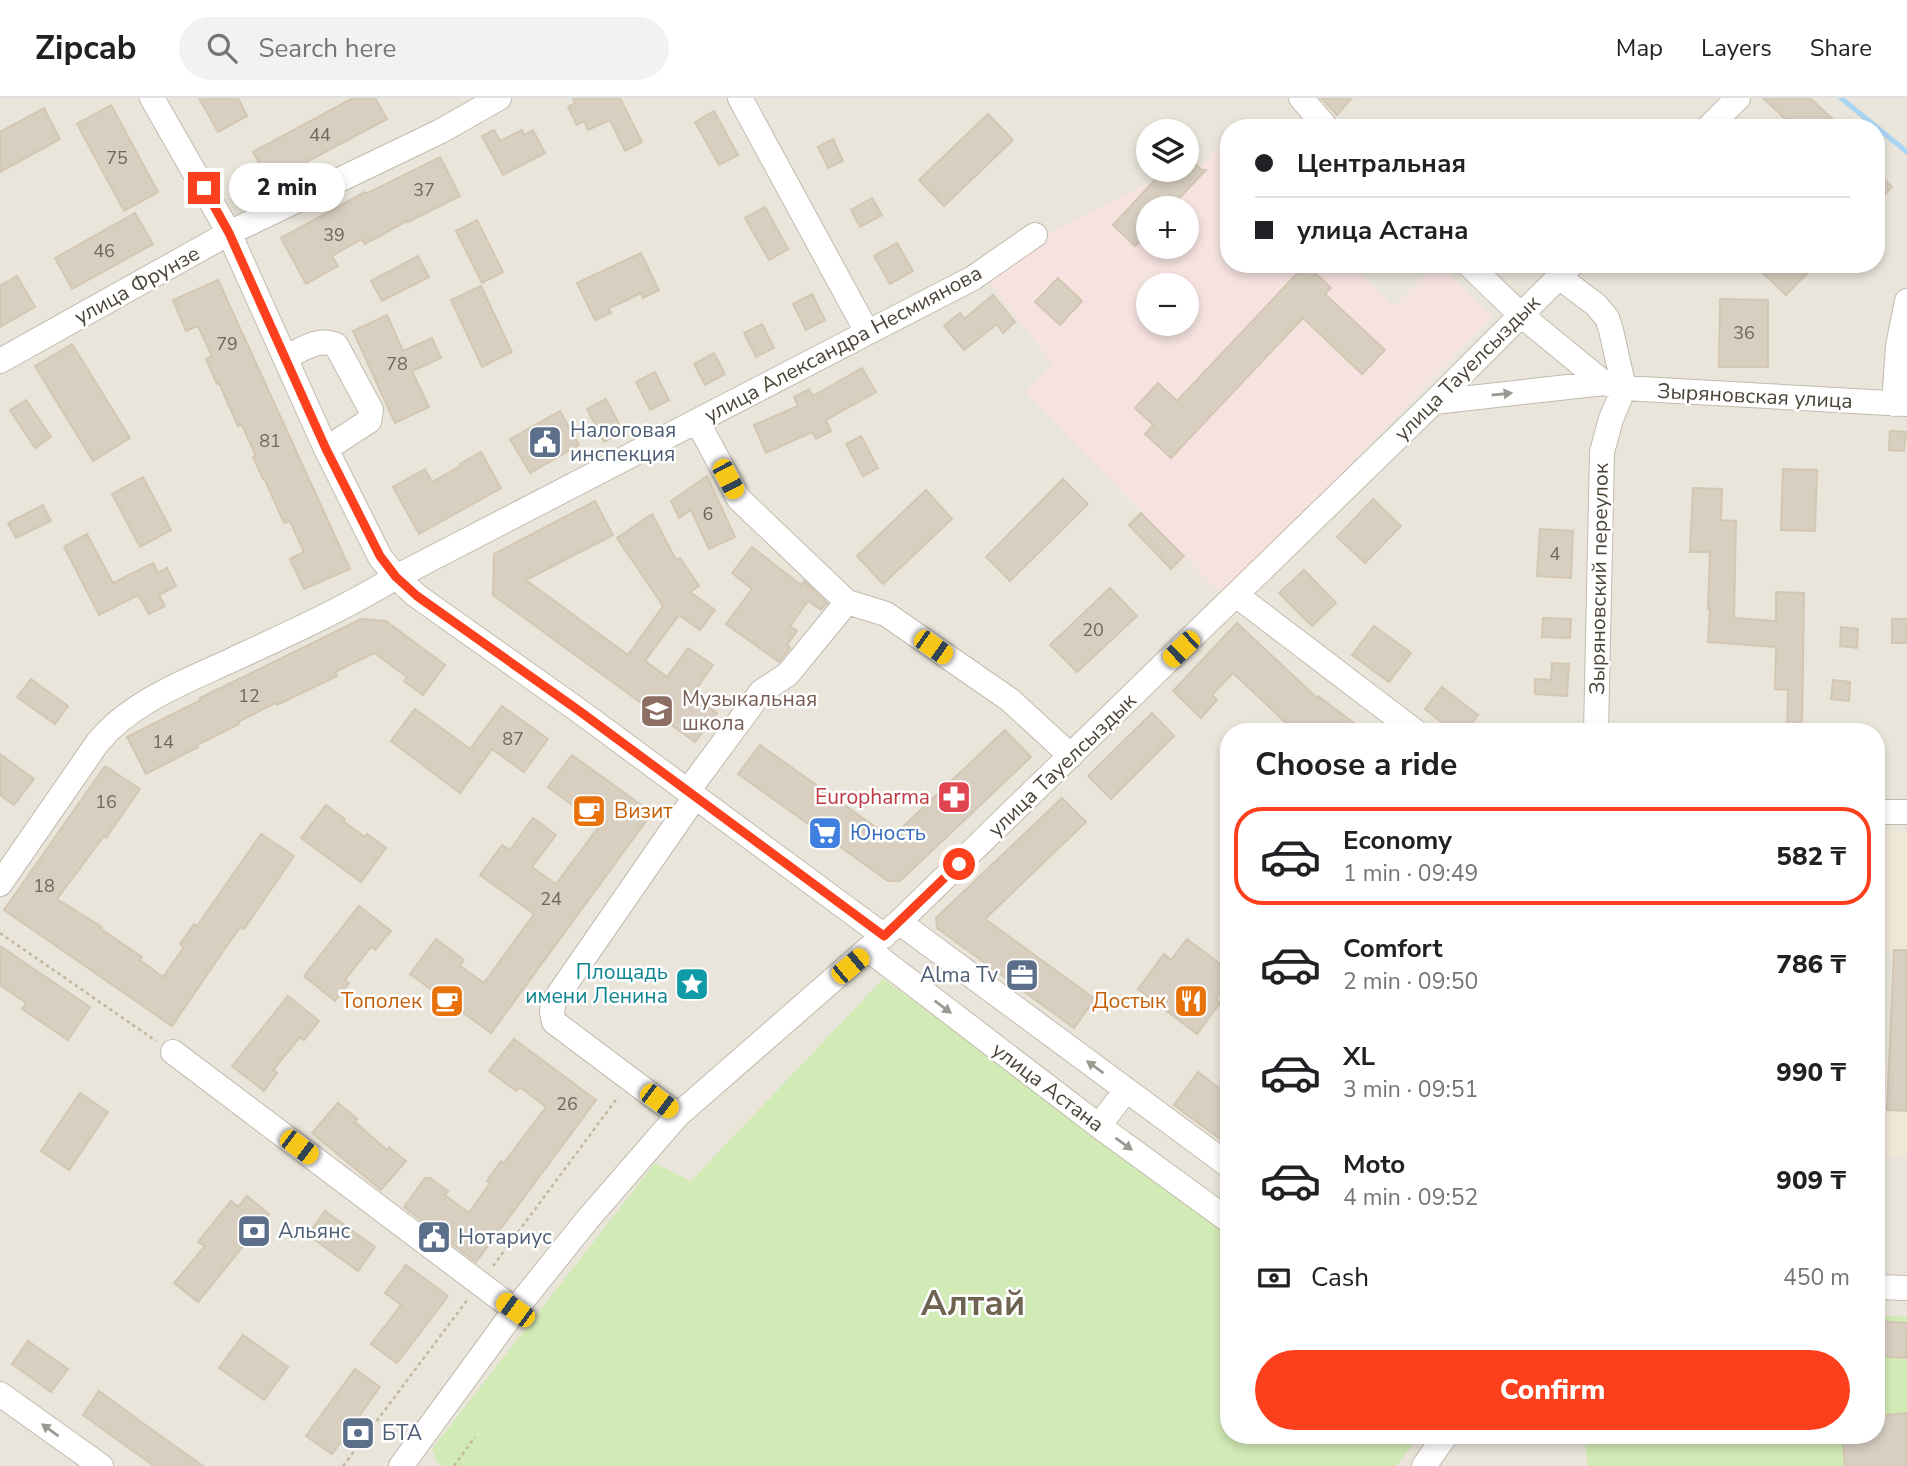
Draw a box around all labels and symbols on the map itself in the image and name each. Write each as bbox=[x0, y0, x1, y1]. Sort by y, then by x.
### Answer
house number: 44 bbox=[309, 123, 331, 147]
house number: 75 bbox=[106, 146, 128, 170]
callout: 2 min bbox=[228, 164, 344, 212]
route end bbox=[188, 172, 220, 204]
house number: 37 bbox=[413, 178, 435, 202]
house number: 39 bbox=[323, 223, 345, 247]
street label: улица Фрунзе bbox=[69, 239, 205, 331]
house number: 46 bbox=[93, 239, 115, 263]
street label: улица Александра Несмиянова bbox=[699, 259, 987, 429]
street label: улица Тауелсыздык bbox=[1388, 288, 1547, 447]
house number: 36 bbox=[1733, 321, 1755, 345]
house number: 79 bbox=[216, 332, 238, 356]
house number: 78 bbox=[386, 352, 408, 376]
street label: Зыряновская улица bbox=[1656, 377, 1854, 415]
one-way arrow bbox=[1491, 388, 1513, 399]
place label: Налоговая инспекция bbox=[570, 416, 676, 468]
public building icon: Налоговая инспекция bbox=[526, 423, 564, 461]
house number: 81 bbox=[259, 429, 281, 453]
car bbox=[709, 456, 748, 502]
street label: Зыряновский переулок bbox=[1583, 462, 1615, 695]
house number: 6 bbox=[703, 502, 713, 526]
house number: 4 bbox=[1550, 542, 1561, 566]
house number: 20 bbox=[1082, 618, 1104, 642]
car bbox=[910, 626, 957, 668]
car bbox=[1159, 627, 1204, 671]
house number: 12 bbox=[238, 684, 260, 708]
place label: Музыкальная школа bbox=[682, 685, 817, 737]
street label: улица Тауелсыздык bbox=[982, 686, 1143, 843]
school or university icon: Музыкальная школа bbox=[638, 692, 676, 730]
house number: 87 bbox=[502, 727, 524, 751]
house number: 14 bbox=[152, 730, 174, 754]
pharmacy icon: Europharma bbox=[935, 778, 973, 816]
place label: Europharma bbox=[815, 783, 930, 811]
house number: 16 bbox=[95, 790, 117, 814]
cafe icon: Визит bbox=[570, 792, 608, 830]
place label: Визит bbox=[614, 797, 673, 825]
supermarket icon: Юность bbox=[806, 814, 844, 852]
place label: Юность bbox=[850, 819, 926, 847]
route start bbox=[943, 848, 975, 880]
house number: 18 bbox=[33, 874, 55, 898]
house number: 24 bbox=[540, 887, 562, 911]
car bbox=[828, 944, 873, 988]
office icon: Alma Tv bbox=[1003, 956, 1041, 994]
place label: Площадь имени Ленина bbox=[525, 958, 668, 1010]
place label: Alma Tv bbox=[920, 961, 998, 989]
place icon: Площадь имени Ленина bbox=[673, 965, 711, 1003]
cafe icon: Тополек bbox=[428, 982, 466, 1020]
restaurant icon: Достык bbox=[1172, 982, 1210, 1020]
place label: Тополек bbox=[341, 987, 423, 1015]
place label: Достык bbox=[1092, 987, 1167, 1015]
one-way arrow bbox=[934, 999, 952, 1013]
street label: улица Астана bbox=[986, 1036, 1110, 1138]
one-way arrow bbox=[1086, 1059, 1104, 1074]
car bbox=[636, 1080, 683, 1122]
house number: 26 bbox=[556, 1092, 578, 1116]
car bbox=[276, 1126, 323, 1168]
one-way arrow bbox=[1115, 1137, 1133, 1151]
bank icon: Альянс bbox=[235, 1212, 273, 1250]
place label: Альянс bbox=[278, 1217, 350, 1245]
public building icon: Нотариус bbox=[415, 1218, 453, 1256]
place label: Нотариус bbox=[458, 1223, 552, 1251]
district label: Алтай bbox=[921, 1280, 1025, 1327]
car bbox=[492, 1289, 539, 1331]
bank icon: БТА bbox=[339, 1414, 377, 1452]
place label: БТА bbox=[382, 1419, 422, 1447]
one-way arrow bbox=[41, 1423, 60, 1437]

